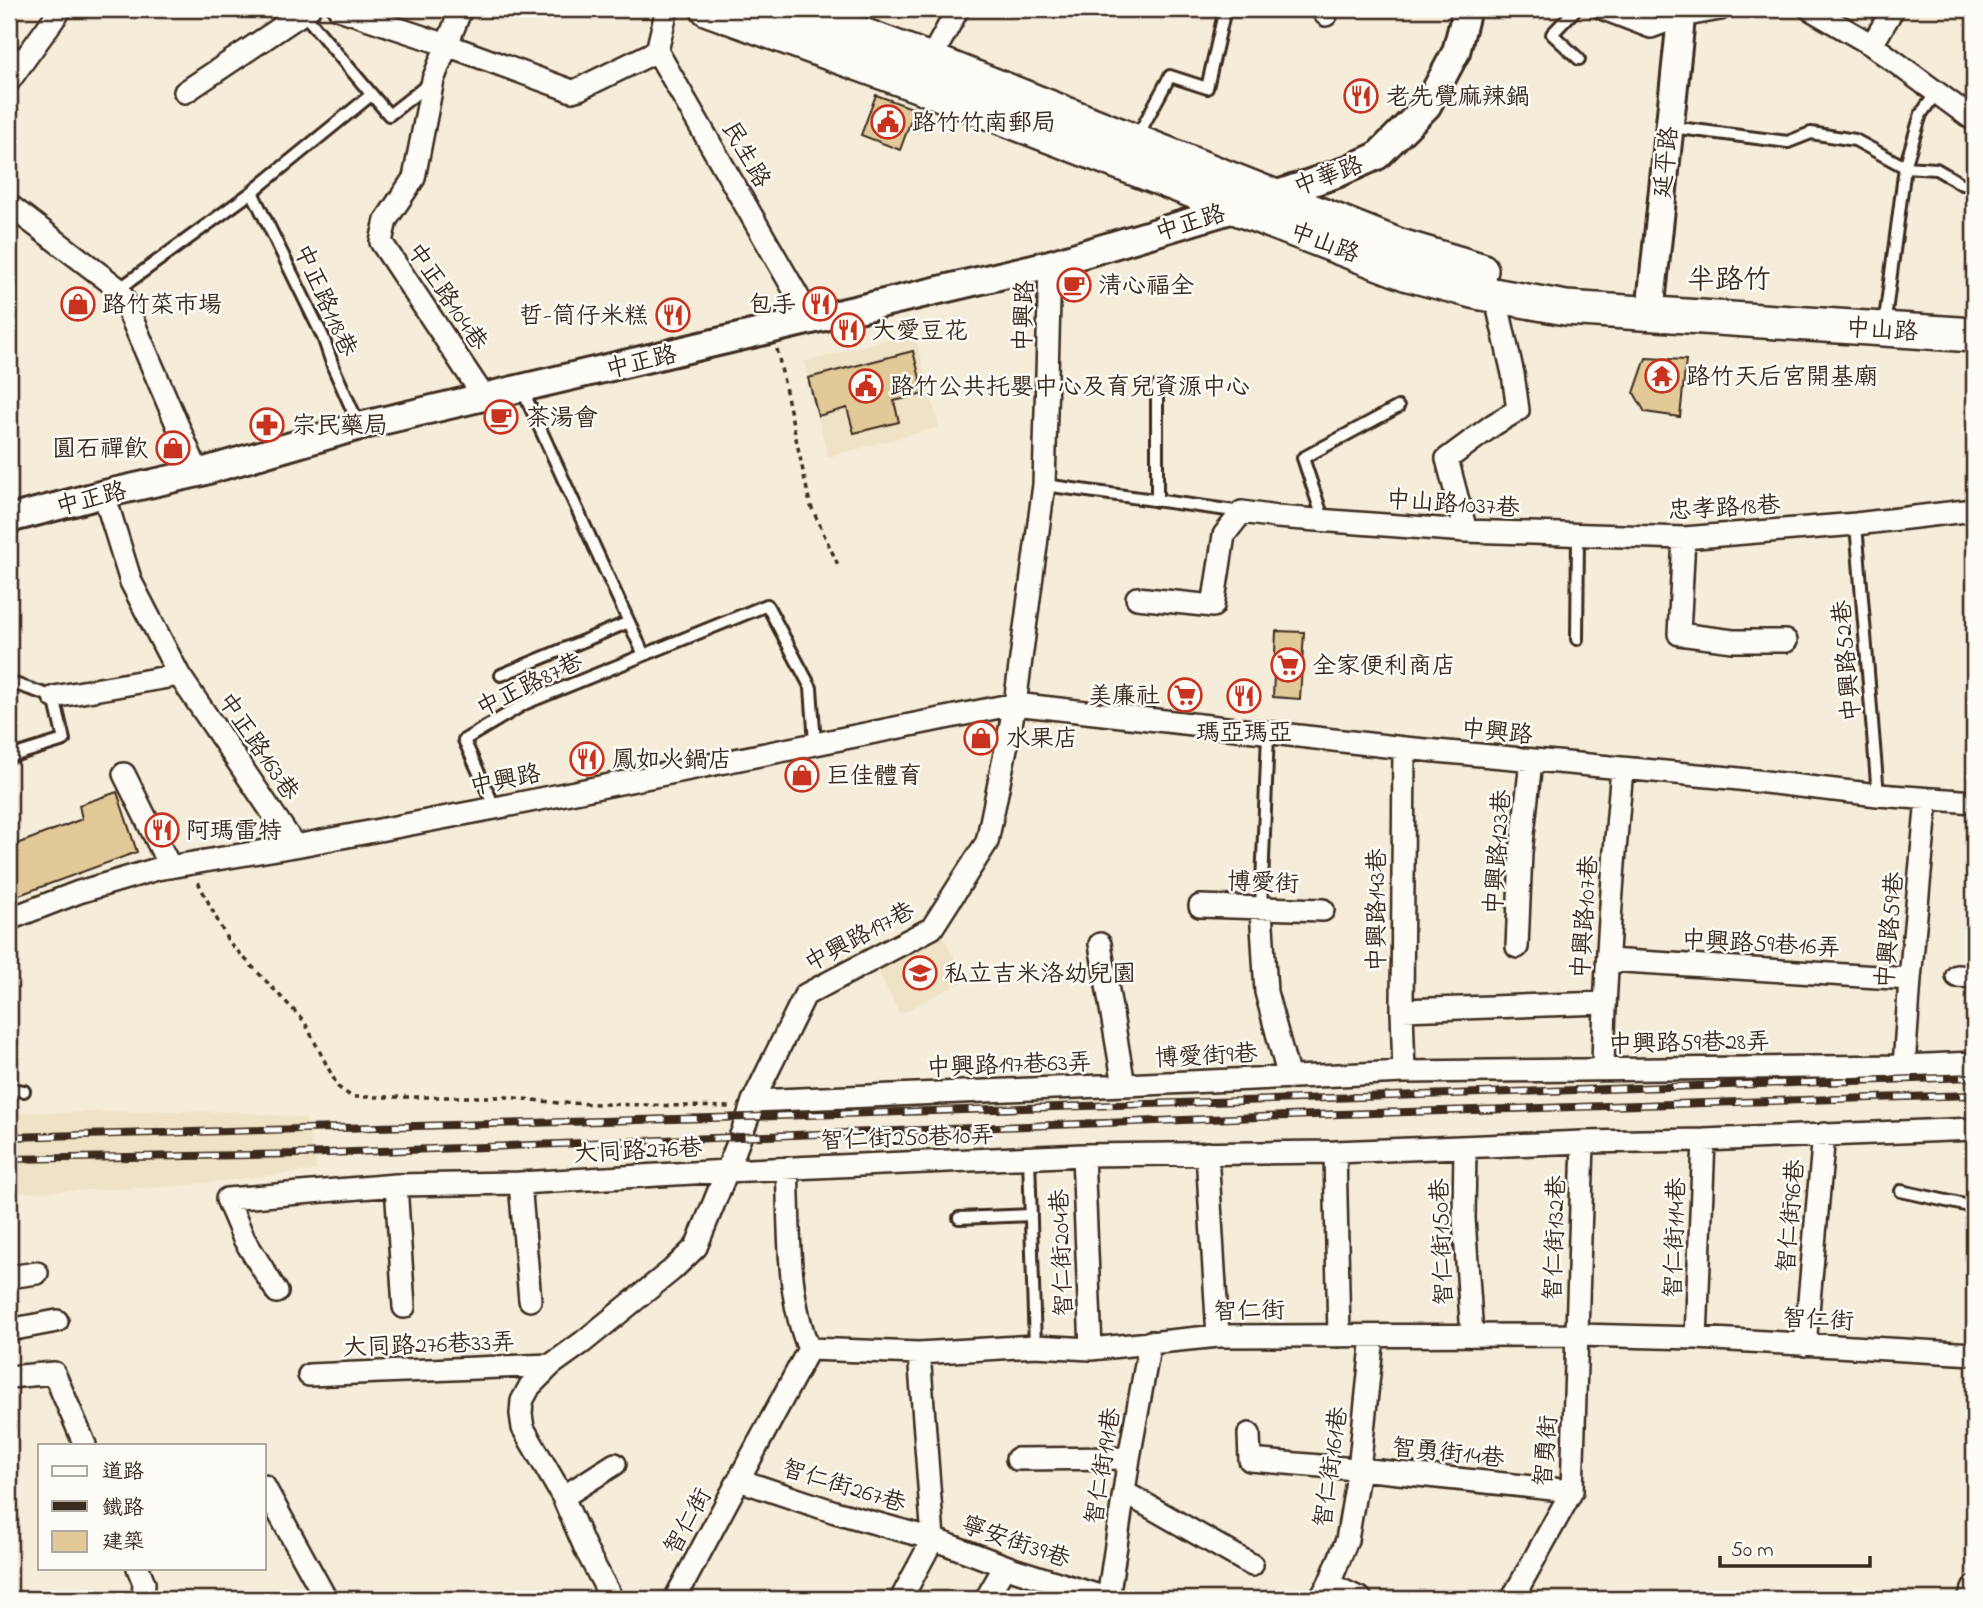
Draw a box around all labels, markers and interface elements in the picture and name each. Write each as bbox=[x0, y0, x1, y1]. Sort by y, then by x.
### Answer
restaurant icon: 老先覺麻辣鍋 bbox=[1342, 77, 1380, 115]
place label: 老先覺麻辣鍋 bbox=[1386, 81, 1530, 116]
public building icon: 路竹竹南郵局 bbox=[869, 103, 907, 141]
place label: 路竹竹南郵局 bbox=[912, 107, 1056, 142]
street label: 民生路 bbox=[712, 115, 778, 195]
street label: 延平路 bbox=[1646, 125, 1689, 200]
street label: 中華路 bbox=[1289, 149, 1369, 206]
street label: 中正路 bbox=[1151, 197, 1230, 252]
street label: 中山路 bbox=[1284, 215, 1364, 274]
street label: 中正路104巷 bbox=[397, 236, 495, 359]
street label: 中正路118巷 bbox=[283, 239, 364, 363]
district label: 半路竹 bbox=[1687, 261, 1771, 302]
cafe icon: 清心福全 bbox=[1055, 266, 1093, 304]
place label: 清心福全 bbox=[1098, 270, 1194, 305]
street label: 中興路 bbox=[1007, 279, 1044, 353]
shop icon: 路竹菜市場 bbox=[59, 285, 97, 323]
restaurant icon: 包手 bbox=[801, 285, 839, 323]
place label: 路竹菜市場 bbox=[102, 289, 222, 324]
place label: 包手 bbox=[748, 289, 796, 324]
restaurant icon: 哲-筒仔米糕 bbox=[654, 296, 692, 334]
place label: 哲-筒仔米糕 bbox=[519, 300, 648, 335]
restaurant icon: 大愛豆花 bbox=[829, 311, 867, 349]
street label: 中山路 bbox=[1845, 312, 1919, 351]
place label: 大愛豆花 bbox=[872, 315, 968, 350]
street label: 中正路 bbox=[603, 338, 681, 389]
temple icon: 路竹天后宮開基廟 bbox=[1643, 357, 1681, 395]
place label: 路竹天后宮開基廟 bbox=[1686, 361, 1878, 396]
public building icon: 路竹公共托嬰中心及育兒資源中心 bbox=[847, 367, 885, 405]
place label: 路竹公共托嬰中心及育兒資源中心 bbox=[890, 371, 1250, 406]
cafe icon: 茶湯會 bbox=[482, 398, 520, 436]
place label: 茶湯會 bbox=[526, 402, 598, 437]
pharmacy icon: 宗民藥局 bbox=[248, 406, 286, 444]
place label: 宗民藥局 bbox=[292, 410, 388, 445]
shop icon: 圓石禪飲 bbox=[154, 429, 192, 467]
place label: 圓石禪飲 bbox=[52, 433, 148, 468]
street label: 中正路 bbox=[52, 475, 131, 526]
street label: 中山路1037巷 bbox=[1385, 483, 1521, 528]
street label: 忠孝路18巷 bbox=[1667, 489, 1781, 530]
street label: 中興路52巷 bbox=[1826, 599, 1871, 723]
street label: 中正路87巷 bbox=[471, 645, 589, 727]
supermarket icon: 全家便利商店 bbox=[1269, 646, 1307, 684]
place label: 全家便利商店 bbox=[1312, 650, 1456, 685]
supermarket icon: 美廉社 bbox=[1166, 676, 1204, 714]
restaurant icon: 瑪亞瑪亞 bbox=[1225, 677, 1263, 715]
place label: 美廉社 bbox=[1088, 680, 1160, 715]
street label: 中正路163巷 bbox=[208, 686, 306, 809]
street label: 中興路 bbox=[1459, 712, 1534, 755]
place label: 瑪亞瑪亞 bbox=[1196, 717, 1292, 752]
shop icon: 水果店 bbox=[962, 719, 1000, 757]
place label: 水果店 bbox=[1006, 723, 1078, 758]
restaurant icon: 鳳如火鍋店 bbox=[568, 740, 606, 778]
place label: 鳳如火鍋店 bbox=[612, 744, 732, 779]
shop icon: 巨佳體育 bbox=[783, 756, 821, 794]
street label: 中興路 bbox=[467, 757, 544, 806]
place label: 巨佳體育 bbox=[826, 760, 922, 795]
street label: 中興路123巷 bbox=[1478, 788, 1521, 916]
restaurant icon: 阿瑪雷特 bbox=[143, 811, 181, 849]
place label: 阿瑪雷特 bbox=[186, 815, 282, 850]
street label: 中興路143巷 bbox=[1361, 848, 1396, 972]
street label: 中興路107巷 bbox=[1565, 854, 1608, 980]
street label: 博愛街 bbox=[1226, 866, 1300, 903]
street label: 中興路59巷 bbox=[1869, 870, 1914, 990]
street label: 中興路197巷 bbox=[799, 894, 922, 982]
street label: 中興路59巷16弄 bbox=[1680, 924, 1841, 967]
school or university icon: 私立吉米洛幼兒園 bbox=[901, 954, 939, 992]
place label: 私立吉米洛幼兒園 bbox=[944, 958, 1136, 993]
street label: 中興路59巷28弄 bbox=[1608, 1026, 1770, 1063]
street label: 博愛街9巷 bbox=[1154, 1037, 1259, 1078]
street label: 中興路197巷63弄 bbox=[926, 1046, 1092, 1087]
street label: 智仁街250巷10弄 bbox=[820, 1119, 995, 1160]
street label: 大同路276巷 bbox=[573, 1132, 703, 1173]
street label: 智仁街96巷 bbox=[1770, 1158, 1815, 1274]
street label: 智仁街132巷 bbox=[1537, 1175, 1576, 1301]
street label: 智仁街150巷 bbox=[1424, 1177, 1463, 1306]
street label: 智仁街114巷 bbox=[1657, 1177, 1696, 1299]
street label: 智仁街204巷 bbox=[1044, 1188, 1083, 1318]
street label: 智仁街 bbox=[1213, 1294, 1285, 1331]
street label: 智仁街 bbox=[1781, 1302, 1855, 1341]
street label: 大同路276巷33弄 bbox=[342, 1326, 516, 1367]
street label: 智仁街191巷 bbox=[1078, 1405, 1131, 1528]
street label: 智仁街161巷 bbox=[1307, 1405, 1358, 1530]
street label: 智勇街 bbox=[1527, 1414, 1568, 1489]
street label: 智勇街14巷 bbox=[1389, 1431, 1506, 1478]
legend bbox=[38, 1444, 266, 1570]
street label: 智仁街267巷 bbox=[777, 1452, 910, 1523]
text: 道路 bbox=[102, 1458, 144, 1488]
street label: 智仁街 bbox=[656, 1482, 722, 1562]
text: 鐵路 bbox=[102, 1494, 144, 1524]
street label: 寧安街39巷 bbox=[956, 1508, 1074, 1578]
scale bar bbox=[1720, 1524, 1871, 1568]
text: 建築 bbox=[102, 1528, 144, 1558]
text: 50 m bbox=[1731, 1536, 1774, 1566]

